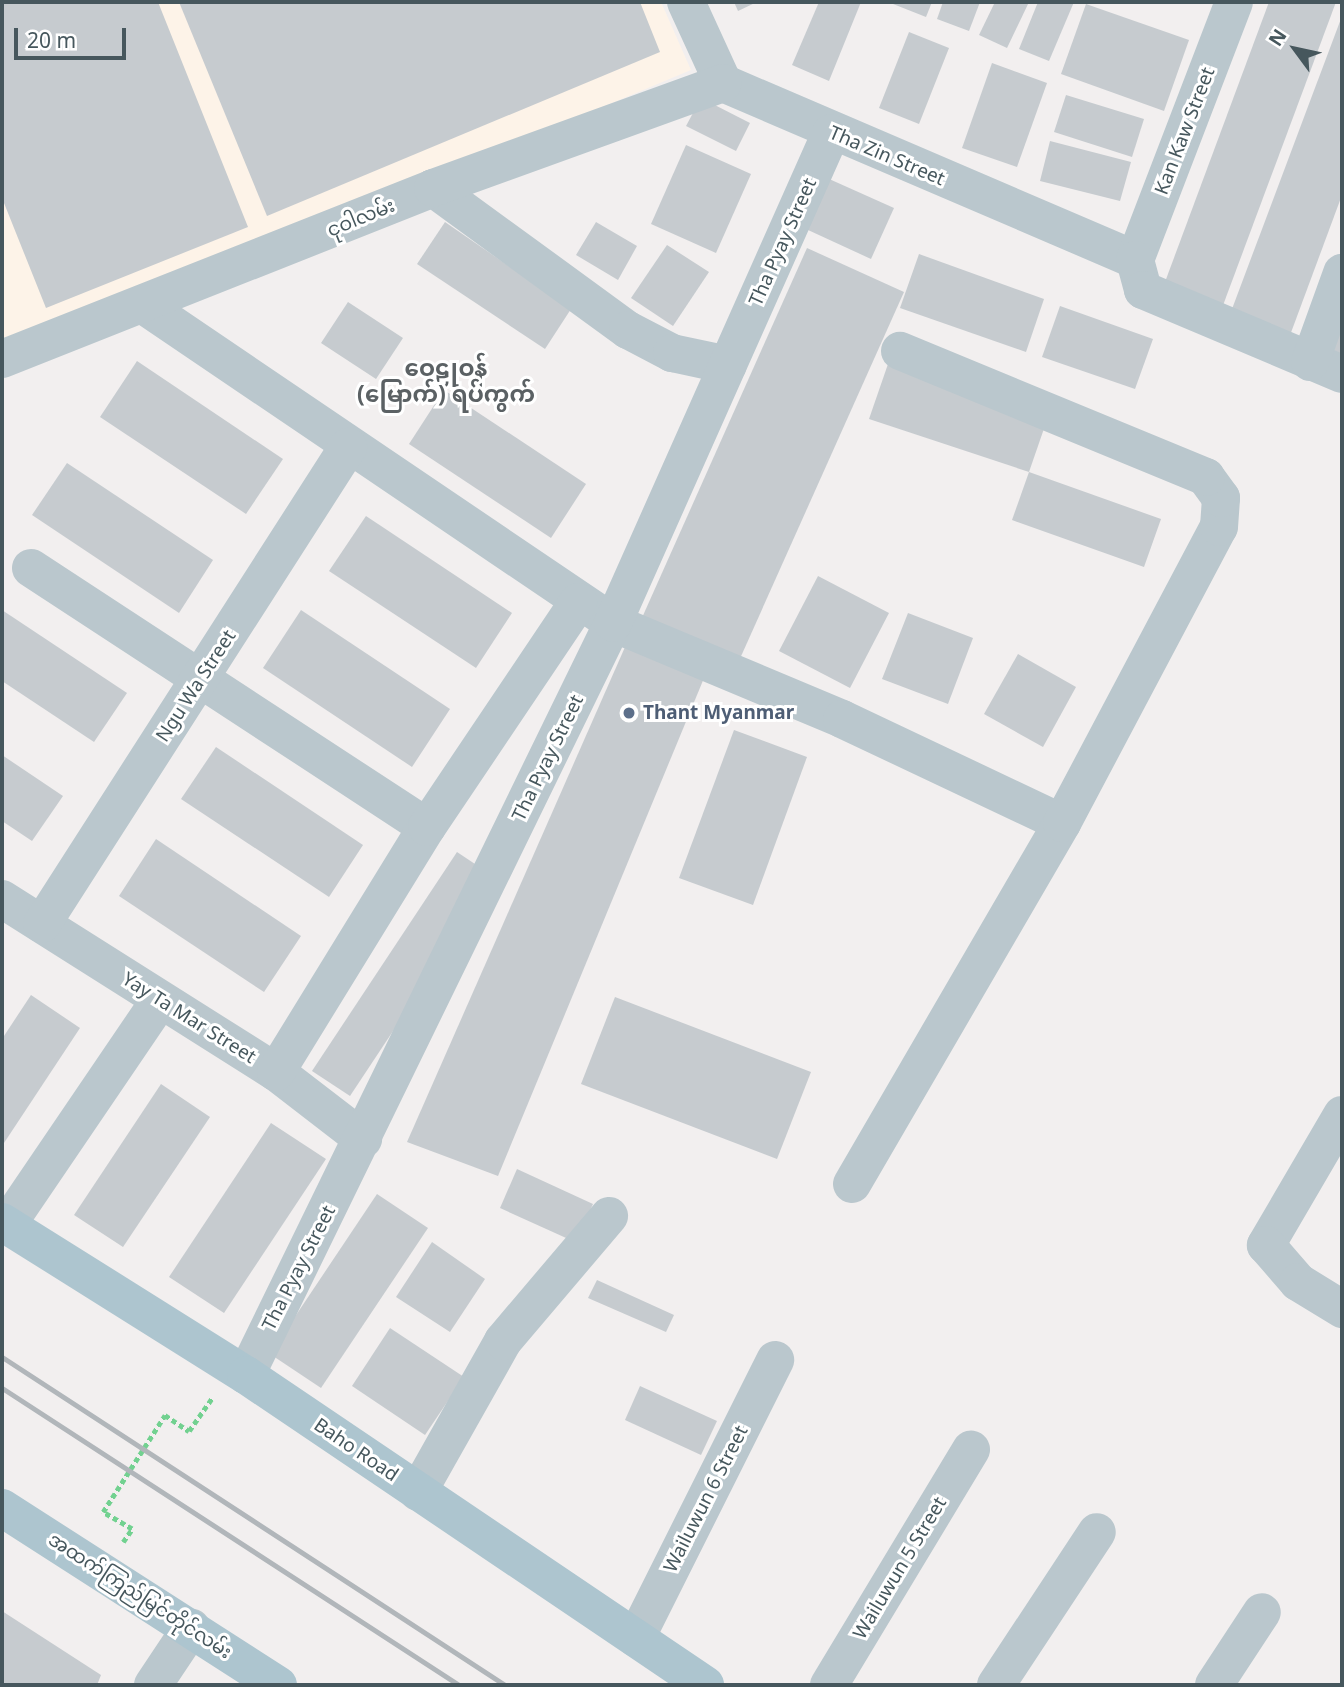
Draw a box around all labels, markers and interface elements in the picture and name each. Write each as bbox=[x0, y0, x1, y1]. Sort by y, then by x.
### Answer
scale bar bbox=[18, 14, 130, 58]
north arrow bbox=[1260, 14, 1330, 84]
text: N bbox=[1262, 24, 1292, 51]
text: 20 m bbox=[27, 26, 76, 54]
street label: Kan Kaw Street bbox=[1150, 64, 1220, 198]
street label: Tha Zin Street bbox=[826, 121, 948, 191]
street label: Tha Pyay Street bbox=[745, 175, 821, 309]
street label: ငုဝါလမ်း bbox=[324, 194, 398, 242]
district label: ဝေဠုဝန် (မြောက်) ရပ်ကွက် bbox=[357, 353, 535, 407]
street label: Ngu Wa Street bbox=[151, 626, 241, 746]
street label: Tha Pyay Street bbox=[508, 691, 588, 825]
place label: Thant Myanmar bbox=[643, 702, 794, 724]
marker: Thant Myanmar bbox=[621, 705, 637, 721]
street label: Yay Ta Mar Street bbox=[118, 968, 260, 1068]
street label: Tha Pyay Street bbox=[258, 1202, 340, 1334]
street label: Baho Road bbox=[309, 1413, 403, 1487]
street label: Wailuwun 6 Street bbox=[659, 1422, 753, 1576]
street label: Wailuwun 5 Street bbox=[849, 1493, 951, 1643]
street label: အထက်ကြည်မြင်တိုင်လမ်း bbox=[44, 1528, 236, 1664]

